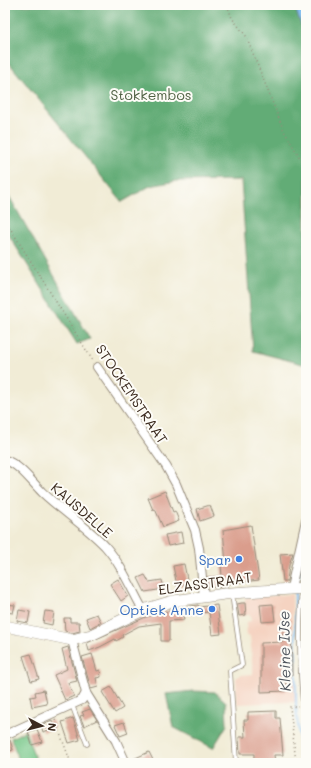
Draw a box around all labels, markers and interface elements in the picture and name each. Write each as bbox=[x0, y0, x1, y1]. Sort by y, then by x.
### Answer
park label: Stokkembos bbox=[110, 85, 192, 104]
street label: STOCKEMSTRAAT bbox=[92, 340, 172, 448]
street label: KAUSDELLE bbox=[47, 478, 117, 542]
place label: Spar bbox=[199, 550, 231, 569]
marker: Spar bbox=[234, 554, 244, 564]
street label: ELZASSTRAAT bbox=[157, 567, 253, 599]
place label: Optiek Anne bbox=[119, 600, 204, 619]
marker: Optiek Anne bbox=[207, 604, 217, 614]
water label: Kleine IJse bbox=[273, 611, 295, 691]
north arrow bbox=[22, 706, 62, 746]
text: N bbox=[44, 722, 60, 732]

